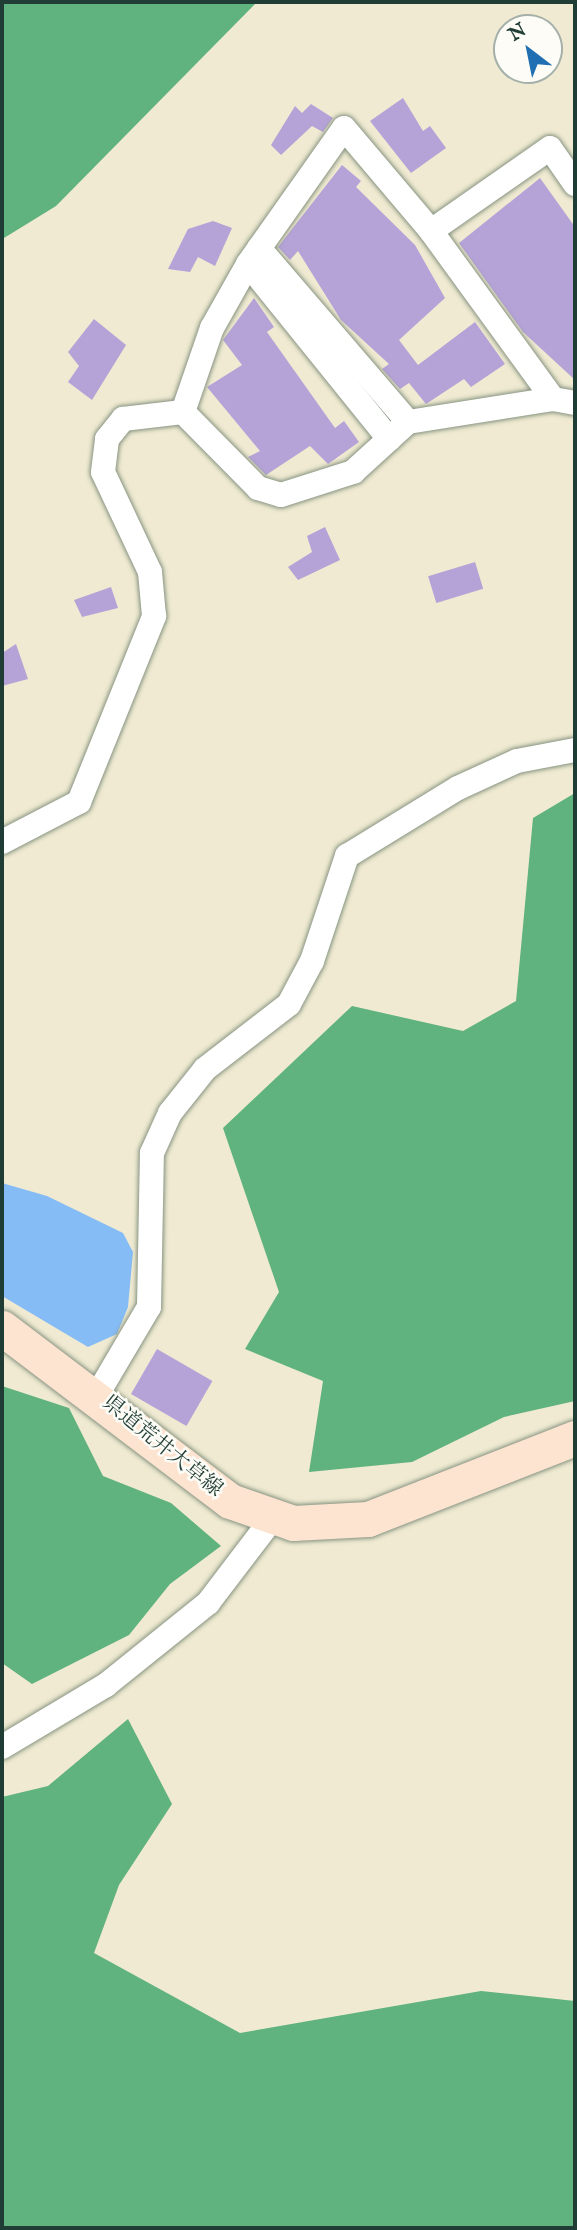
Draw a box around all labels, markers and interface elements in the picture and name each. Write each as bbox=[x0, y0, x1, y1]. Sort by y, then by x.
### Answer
north arrow bbox=[493, 14, 563, 84]
text: N bbox=[505, 18, 531, 47]
street label: 県道荒井大草線 bbox=[97, 1391, 227, 1503]

